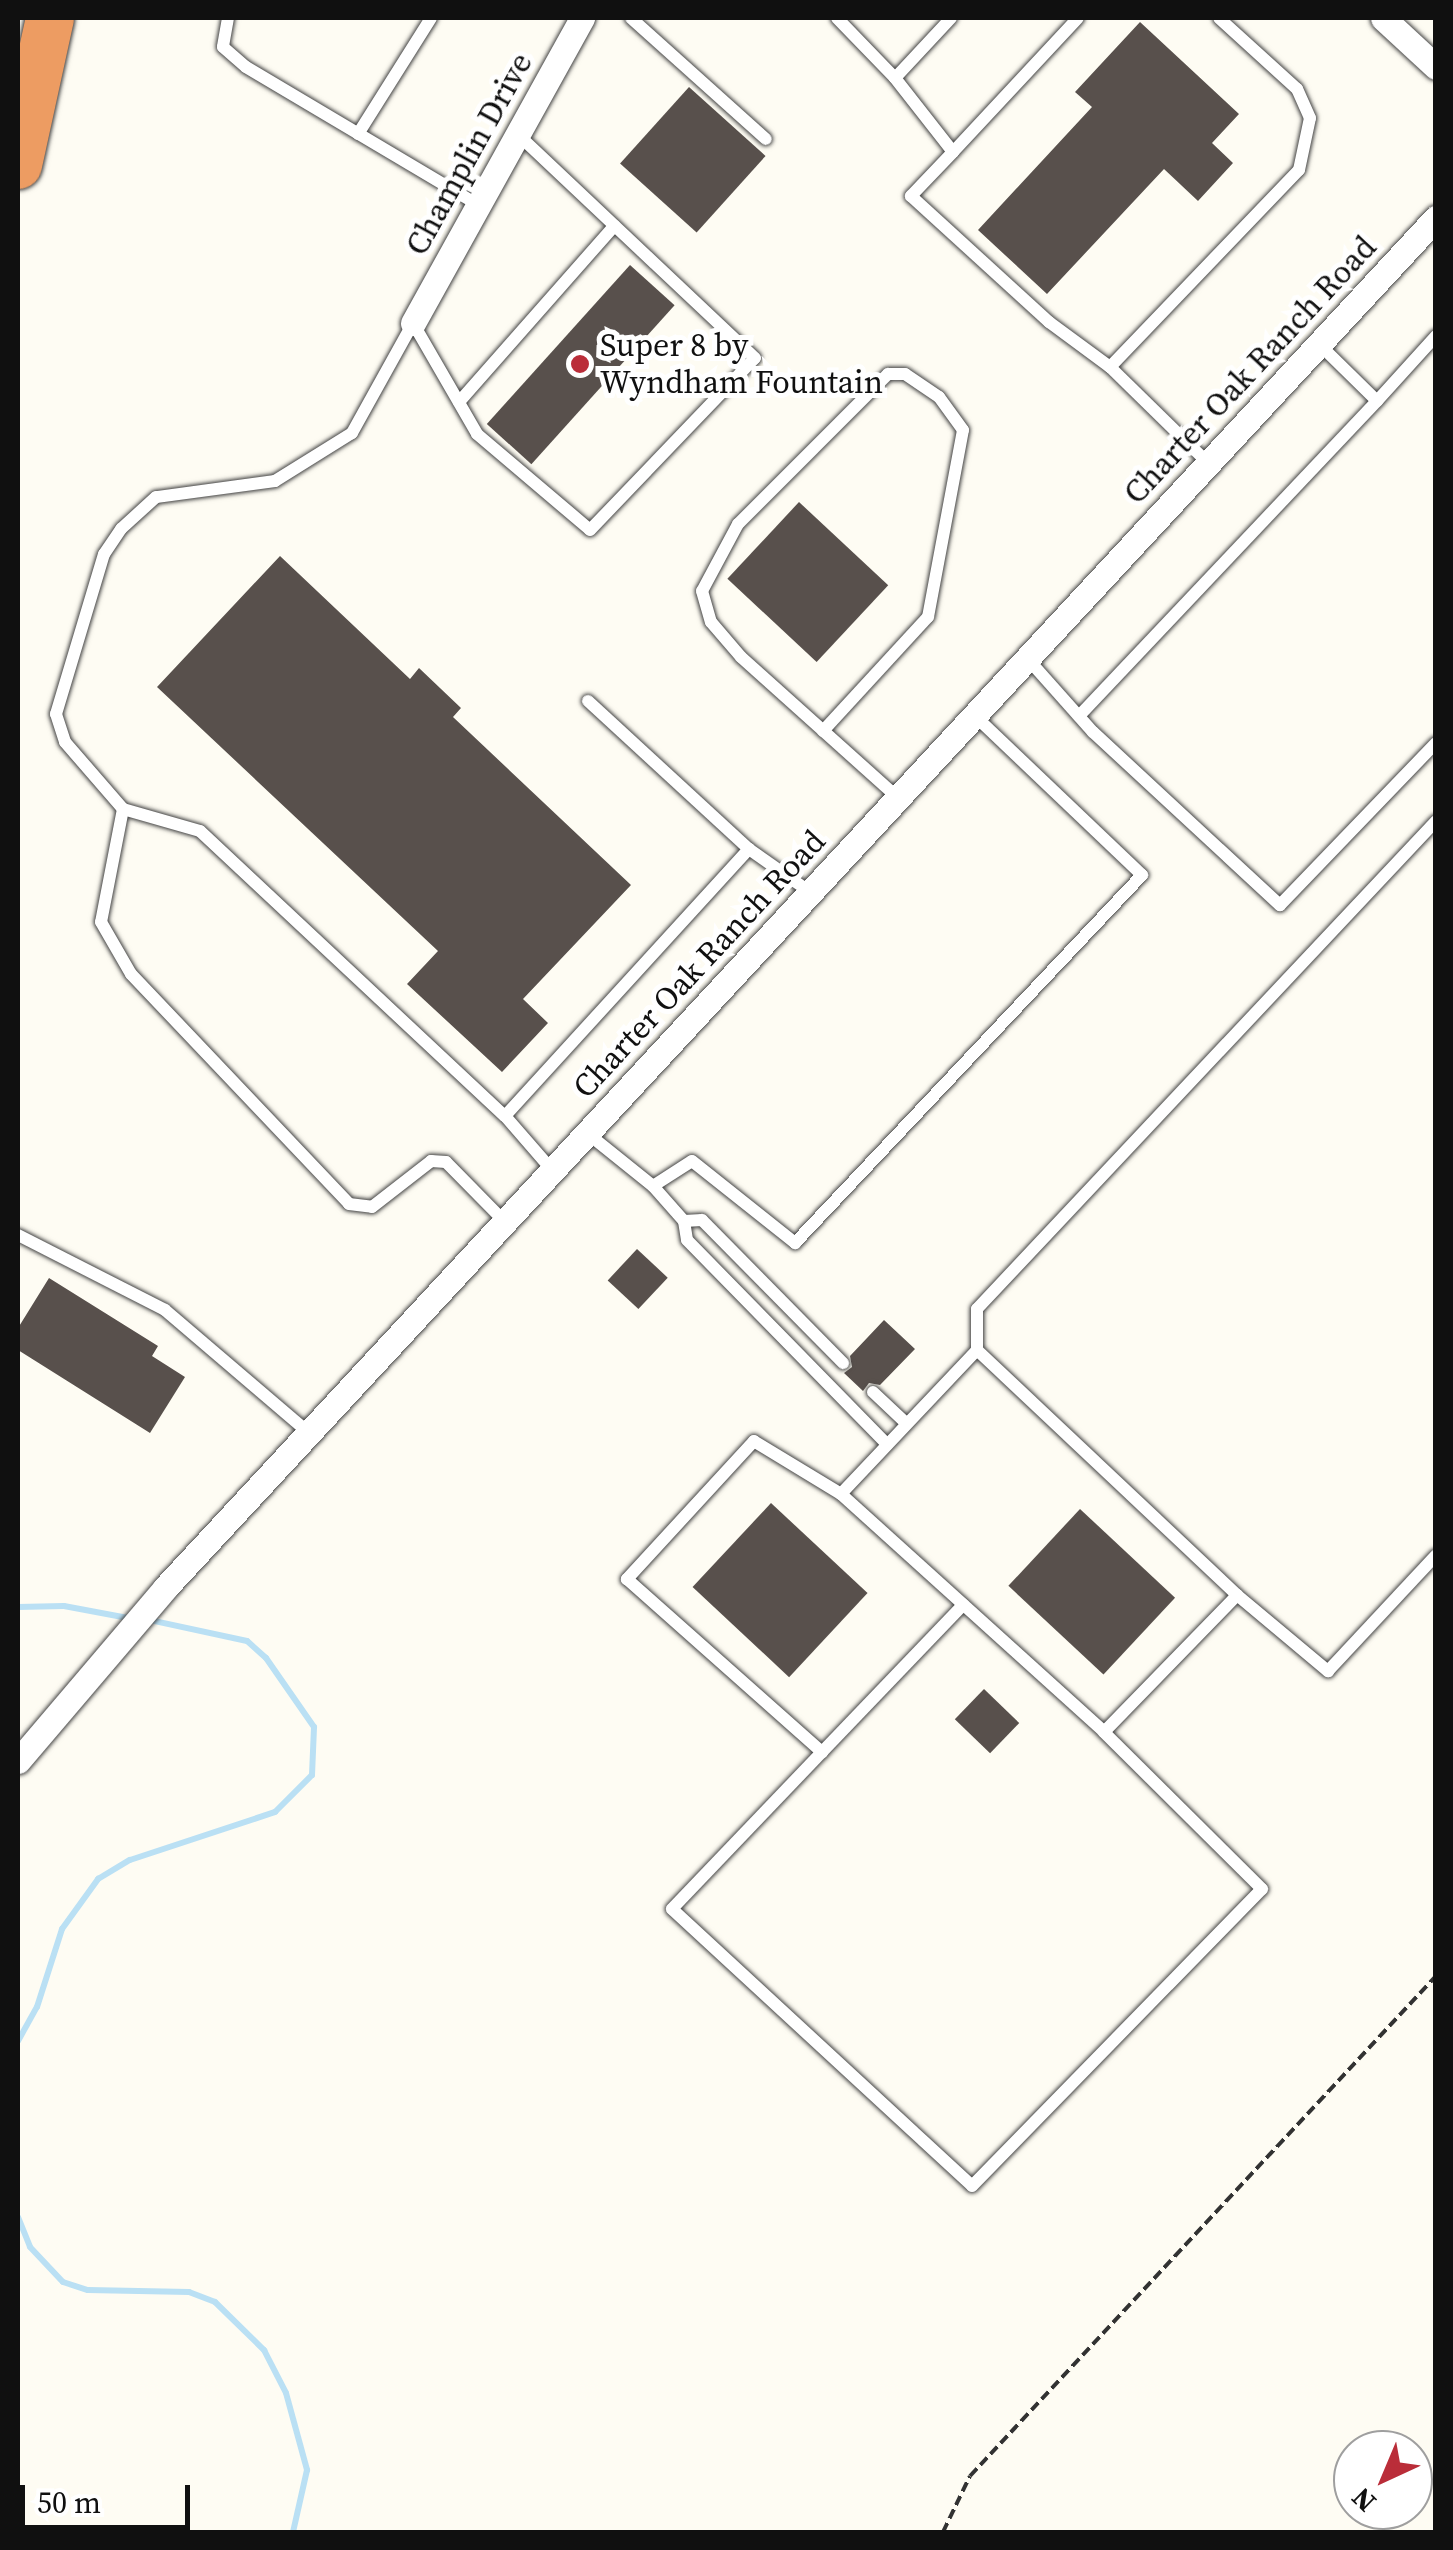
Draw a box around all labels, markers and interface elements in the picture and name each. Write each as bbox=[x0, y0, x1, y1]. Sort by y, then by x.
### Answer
street label: Champlin Drive bbox=[398, 46, 540, 262]
street label: Charter Oak Ranch Road bbox=[1116, 228, 1384, 512]
place label: Super 8 by Wyndham Fountain bbox=[600, 327, 883, 402]
marker: Super 8 by Wyndham Fountain bbox=[569, 353, 591, 375]
street label: Charter Oak Ranch Road bbox=[565, 822, 833, 1106]
north arrow bbox=[1333, 2430, 1433, 2530]
scale bar bbox=[25, 2465, 195, 2527]
text: N bbox=[1343, 2479, 1384, 2521]
text: 50 m bbox=[37, 2482, 101, 2523]

